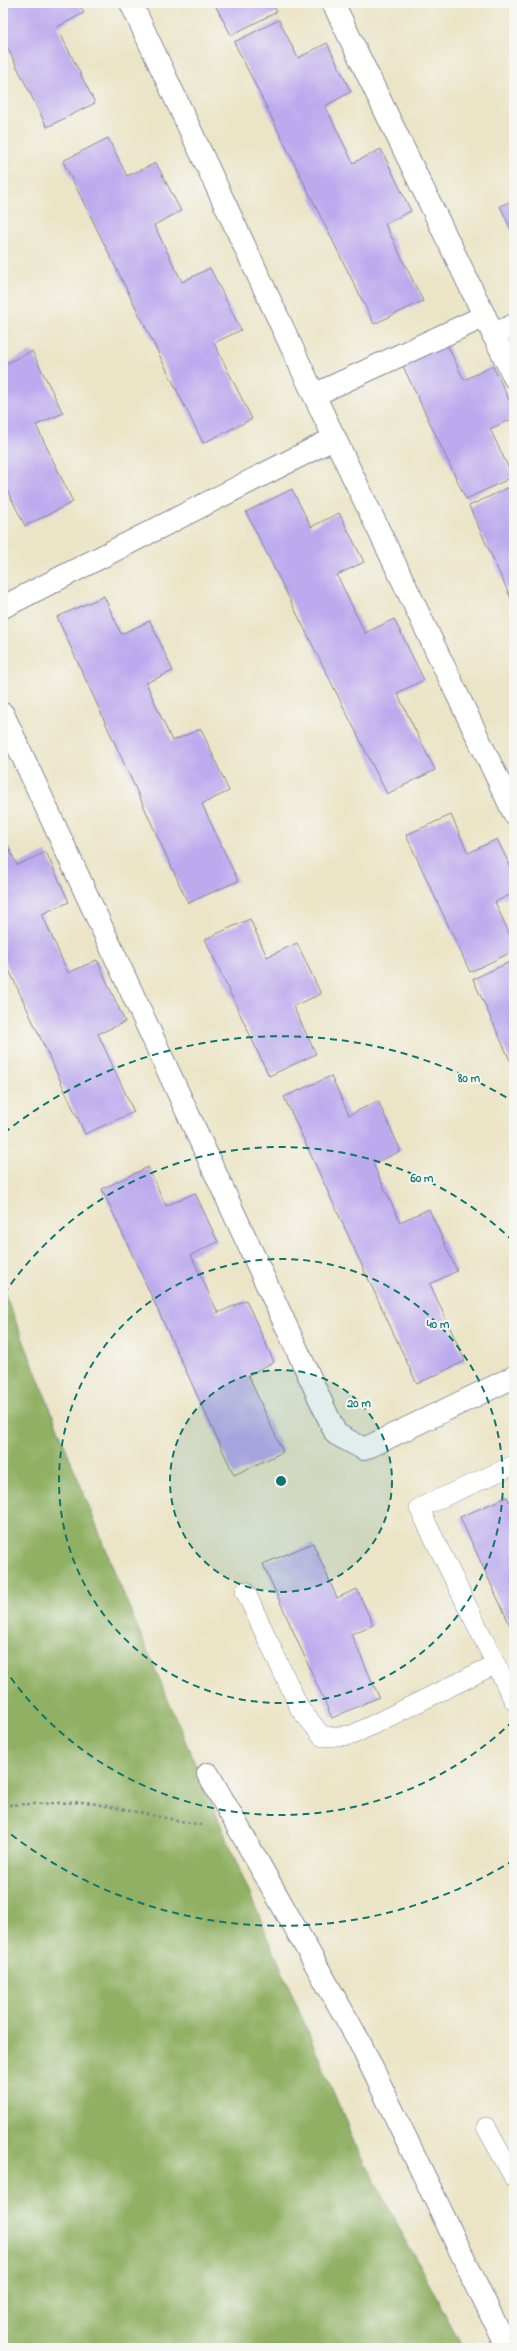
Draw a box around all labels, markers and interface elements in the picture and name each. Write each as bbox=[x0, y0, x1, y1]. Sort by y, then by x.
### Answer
text: 80 m bbox=[457, 1070, 481, 1088]
text: 60 m bbox=[410, 1170, 434, 1188]
text: 40 m bbox=[426, 1316, 450, 1334]
text: 20 m bbox=[346, 1395, 371, 1413]
centre of rings bbox=[274, 1474, 288, 1488]

